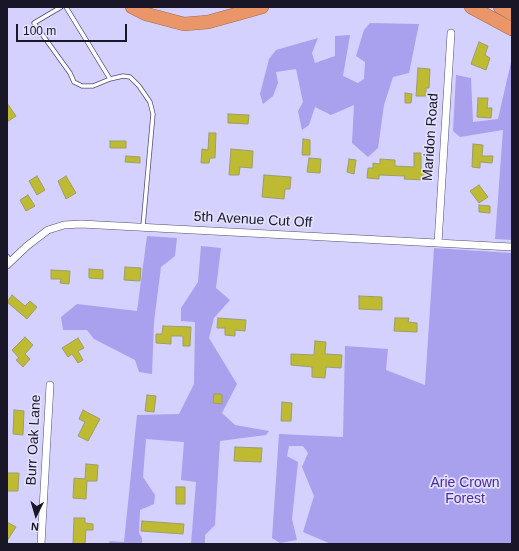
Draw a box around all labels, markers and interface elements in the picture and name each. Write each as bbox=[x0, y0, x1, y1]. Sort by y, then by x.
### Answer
scale bar bbox=[18, 16, 129, 42]
text: 100 m bbox=[23, 24, 56, 38]
street label: Maridon Road bbox=[420, 93, 442, 181]
street label: 5th Avenue Cut Off bbox=[193, 209, 313, 231]
street label: Burr Oak Lane bbox=[23, 394, 45, 486]
park label: Arie Crown Forest bbox=[430, 475, 500, 508]
north arrow bbox=[16, 495, 56, 535]
text: N bbox=[30, 521, 39, 533]

